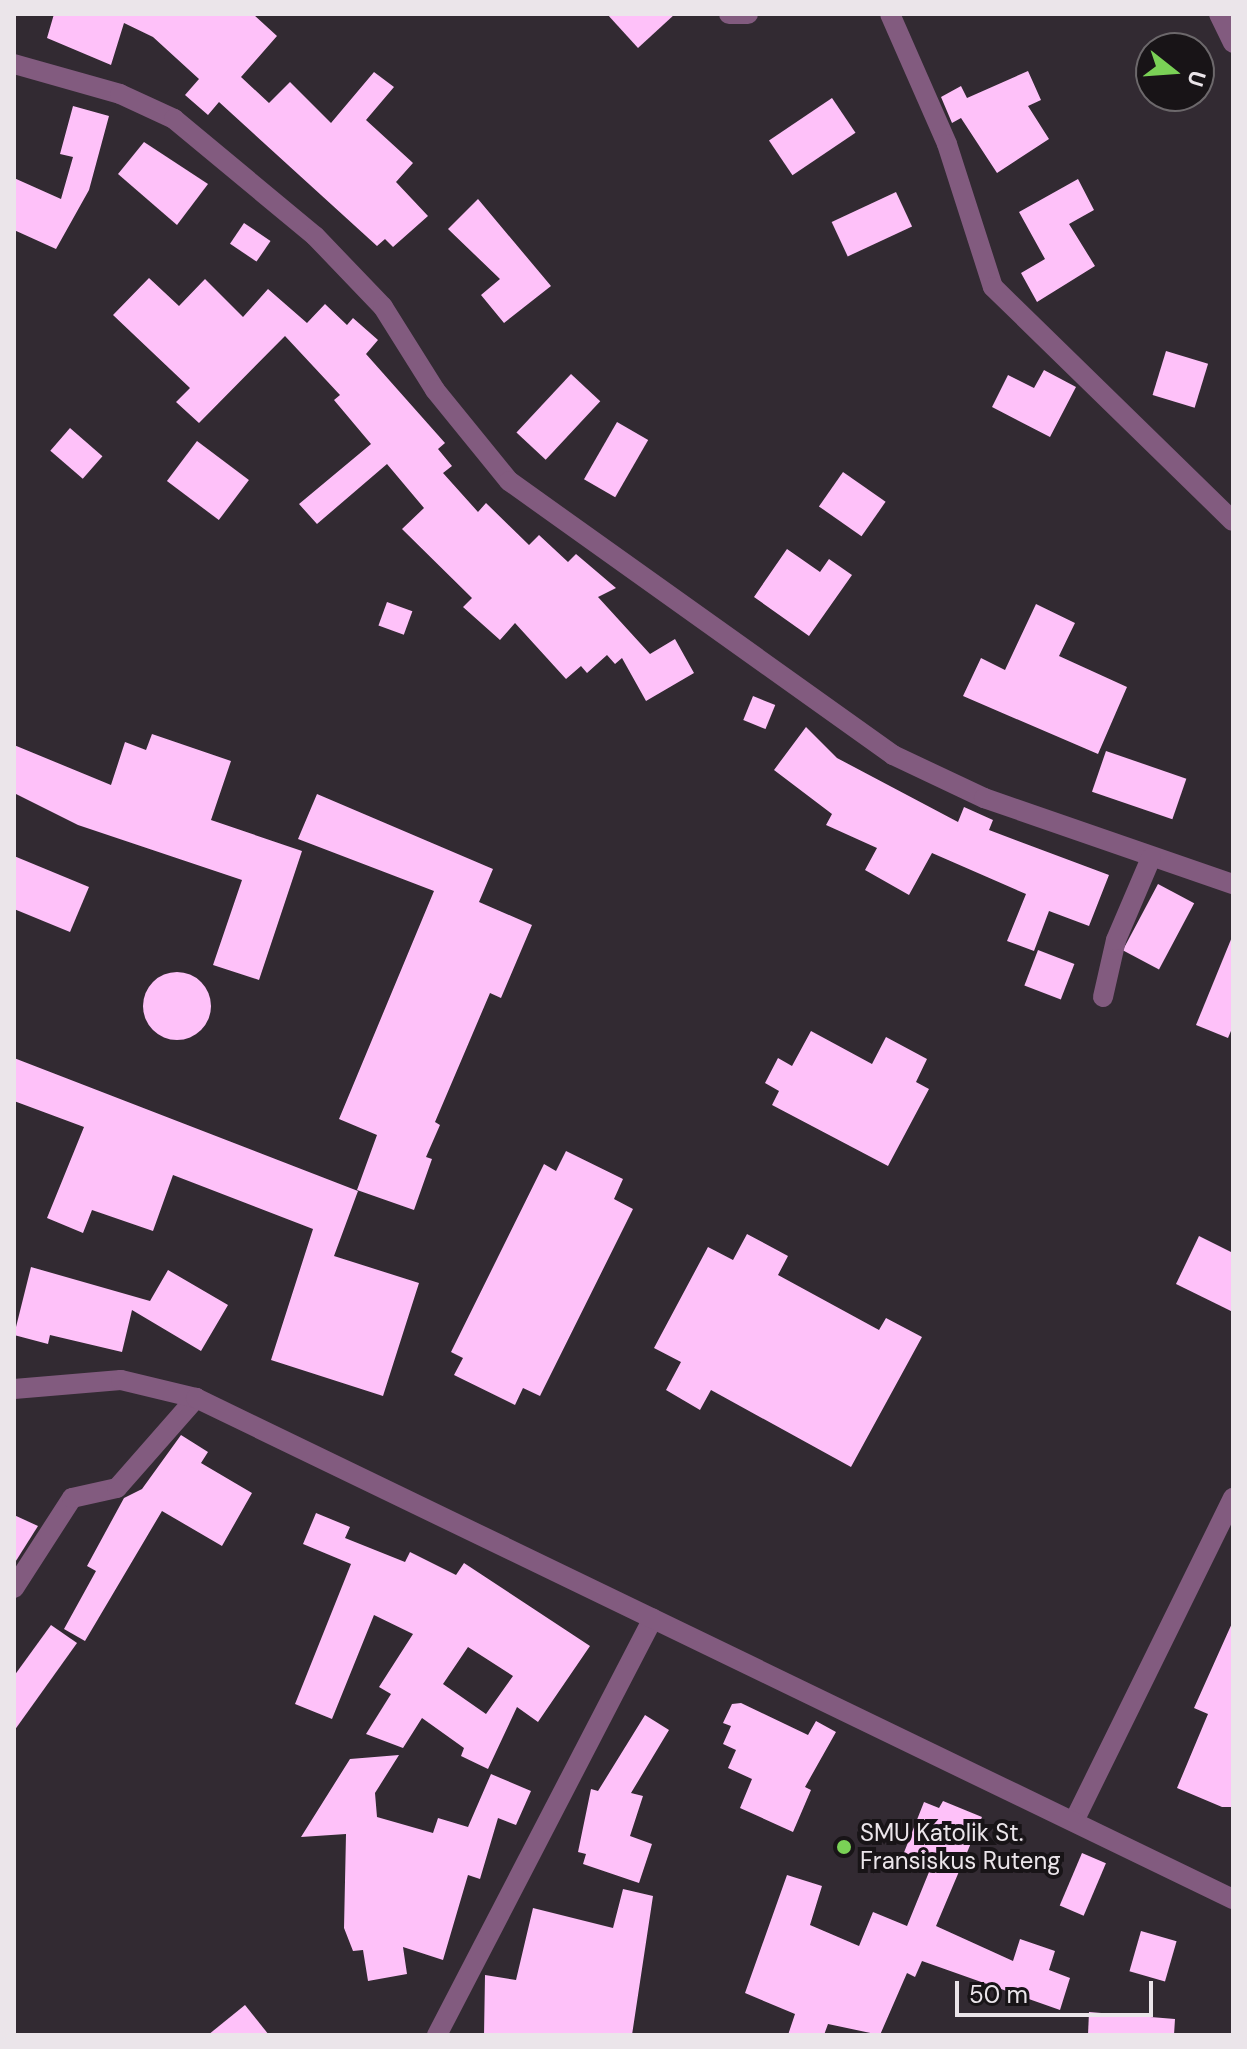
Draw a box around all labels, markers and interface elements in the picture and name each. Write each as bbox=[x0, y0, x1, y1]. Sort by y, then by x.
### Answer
north arrow bbox=[1135, 32, 1215, 112]
text: U bbox=[1180, 67, 1213, 90]
place label: SMU Katolik St. Fransiskus Ruteng bbox=[860, 1819, 1061, 1875]
marker: SMU Katolik St. Fransiskus Ruteng bbox=[835, 1838, 853, 1856]
scale bar bbox=[959, 1965, 1157, 2015]
text: 50 m bbox=[969, 1979, 1028, 2010]

